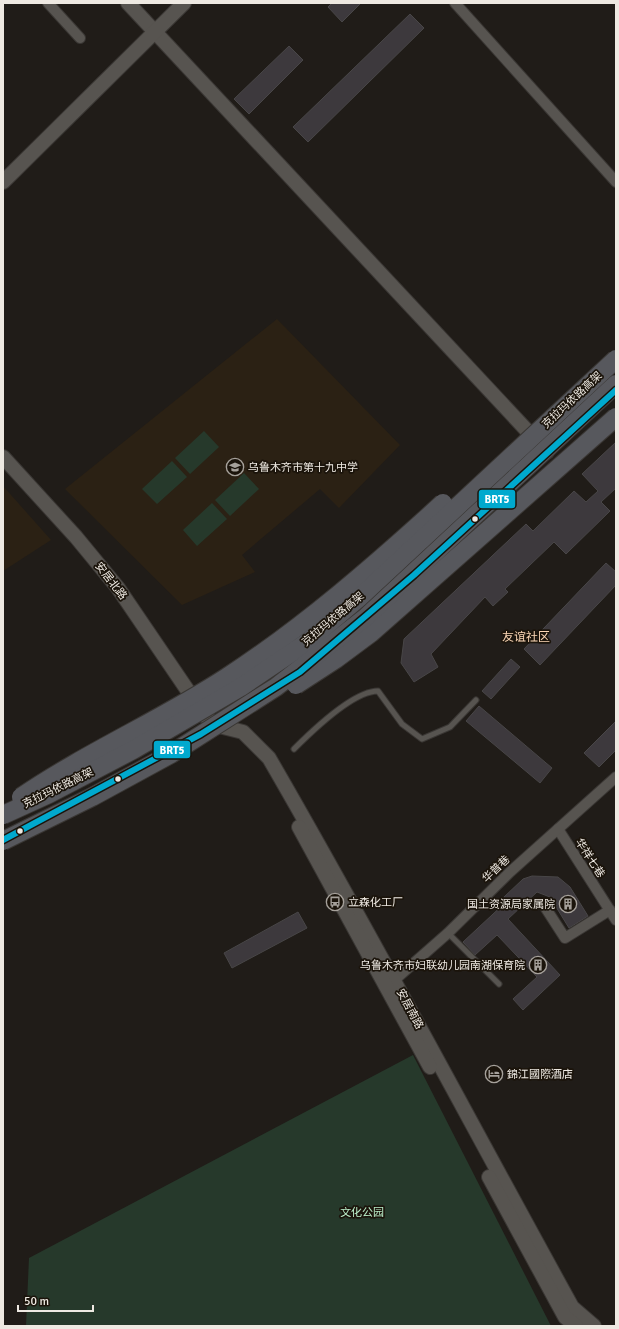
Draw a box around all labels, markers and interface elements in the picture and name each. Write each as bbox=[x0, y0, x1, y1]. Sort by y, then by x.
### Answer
street label: 克拉玛依路高架 bbox=[539, 369, 605, 431]
school or university icon: 乌鲁木齐市第十九中学 bbox=[225, 457, 245, 477]
place label: 乌鲁木齐市第十九中学 bbox=[248, 461, 358, 474]
line badge: BRT5 bbox=[478, 489, 516, 509]
text: BRT5 bbox=[485, 493, 510, 506]
unlabelled marker bbox=[470, 514, 480, 524]
street label: 安居北路 bbox=[92, 560, 130, 602]
street label: 克拉玛依路高架 bbox=[299, 589, 367, 649]
district label: 友谊社区 bbox=[502, 630, 550, 645]
line badge: BRT5 bbox=[153, 740, 191, 759]
text: BRT5 bbox=[160, 744, 185, 757]
street label: 克拉玛依路高架 bbox=[21, 765, 95, 811]
unlabelled marker bbox=[113, 774, 123, 784]
unlabelled marker bbox=[15, 826, 25, 836]
street label: 华祥七巷 bbox=[573, 836, 607, 880]
street label: 华普巷 bbox=[480, 853, 512, 885]
bus stop icon: 立森化工厂 bbox=[325, 892, 345, 912]
building icon: 国土资源局家属院 bbox=[558, 894, 578, 914]
place label: 立森化工厂 bbox=[348, 896, 403, 909]
place label: 国土资源局家属院 bbox=[467, 898, 555, 911]
building icon: 乌鲁木齐市妇联幼儿园南湖保育院 bbox=[528, 955, 548, 975]
place label: 乌鲁木齐市妇联幼儿园南湖保育院 bbox=[360, 959, 525, 972]
street label: 安居南路 bbox=[394, 987, 426, 1031]
hotel icon: 錦江國際酒店 bbox=[484, 1064, 504, 1084]
place label: 錦江國際酒店 bbox=[507, 1068, 573, 1081]
park label: 文化公园 bbox=[340, 1206, 384, 1219]
scale bar bbox=[18, 1287, 93, 1313]
text: 50 m bbox=[24, 1294, 49, 1309]

